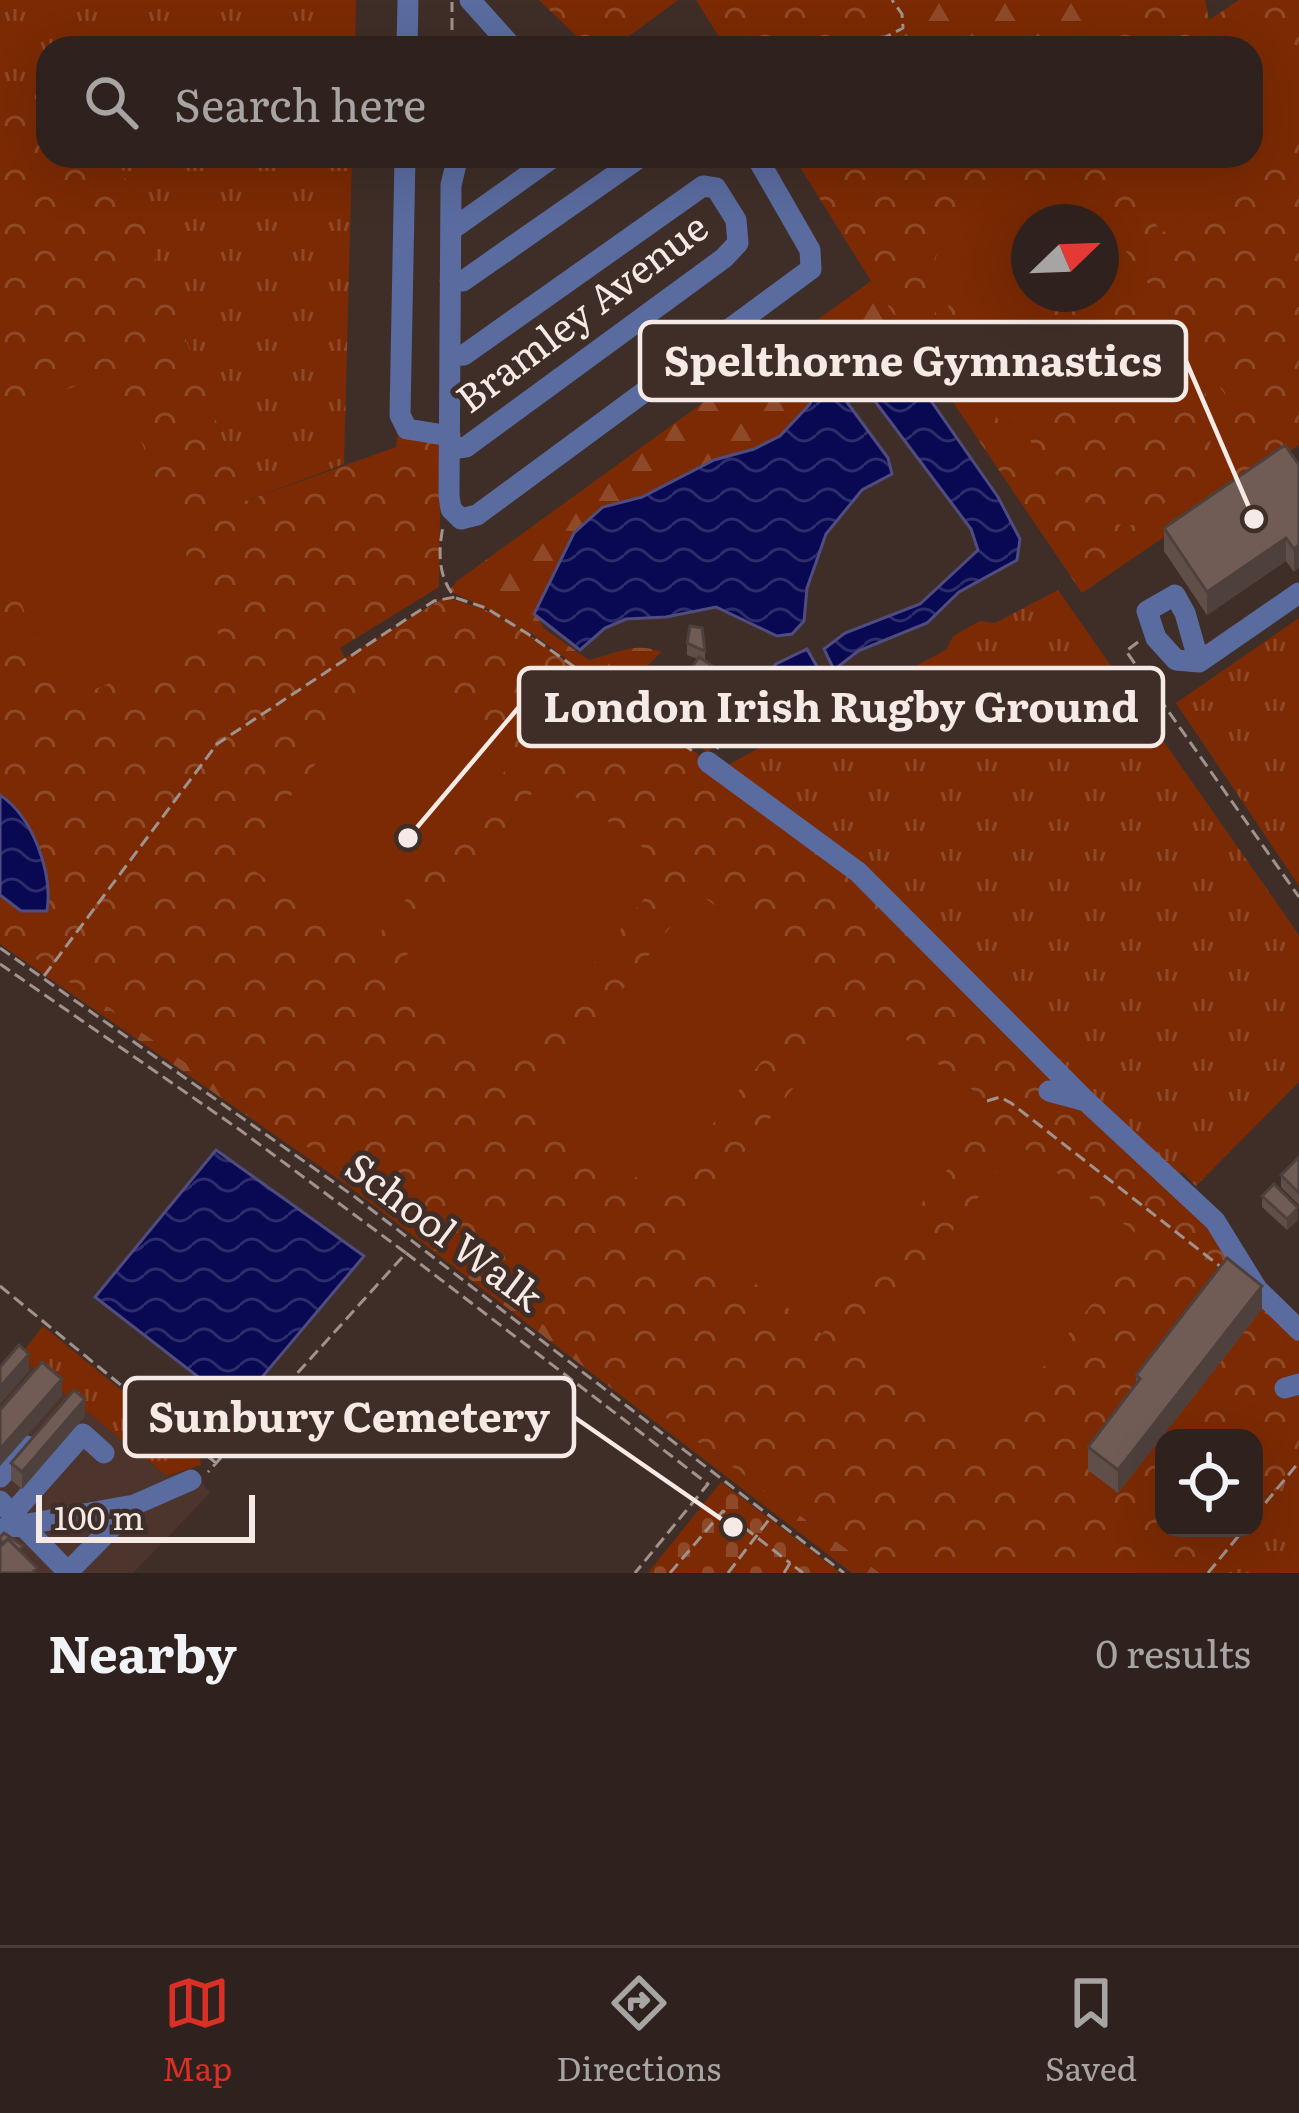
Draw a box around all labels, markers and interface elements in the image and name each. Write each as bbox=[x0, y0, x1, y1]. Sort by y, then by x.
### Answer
search box bbox=[36, 36, 1263, 168]
icon: search bbox=[78, 69, 144, 135]
text: Search here bbox=[174, 69, 426, 136]
street label: Bramley Avenue bbox=[442, 197, 718, 425]
north arrow bbox=[1011, 204, 1119, 312]
callout: Spelthorne Gymnastics bbox=[640, 322, 1186, 400]
text: Spelthorne Gymnastics bbox=[664, 327, 1162, 389]
callout: London Irish Rugby Ground bbox=[519, 668, 1163, 746]
text: London Irish Rugby Ground bbox=[543, 673, 1139, 735]
street label: School Walk bbox=[335, 1136, 558, 1324]
callout: Sunbury Cemetery bbox=[125, 1378, 574, 1456]
text: Sunbury Cemetery bbox=[148, 1383, 550, 1445]
map controls bbox=[1155, 1429, 1263, 1537]
button: locate bbox=[1155, 1429, 1263, 1537]
scale bar bbox=[36, 1489, 255, 1542]
text: 100 m bbox=[54, 1491, 144, 1540]
text: Nearby bbox=[48, 1613, 237, 1689]
text: 0 results bbox=[1096, 1622, 1251, 1680]
tab: Map bbox=[162, 1970, 232, 2091]
tab: Directions bbox=[556, 1970, 721, 2091]
tab: Saved bbox=[1045, 1970, 1137, 2091]

